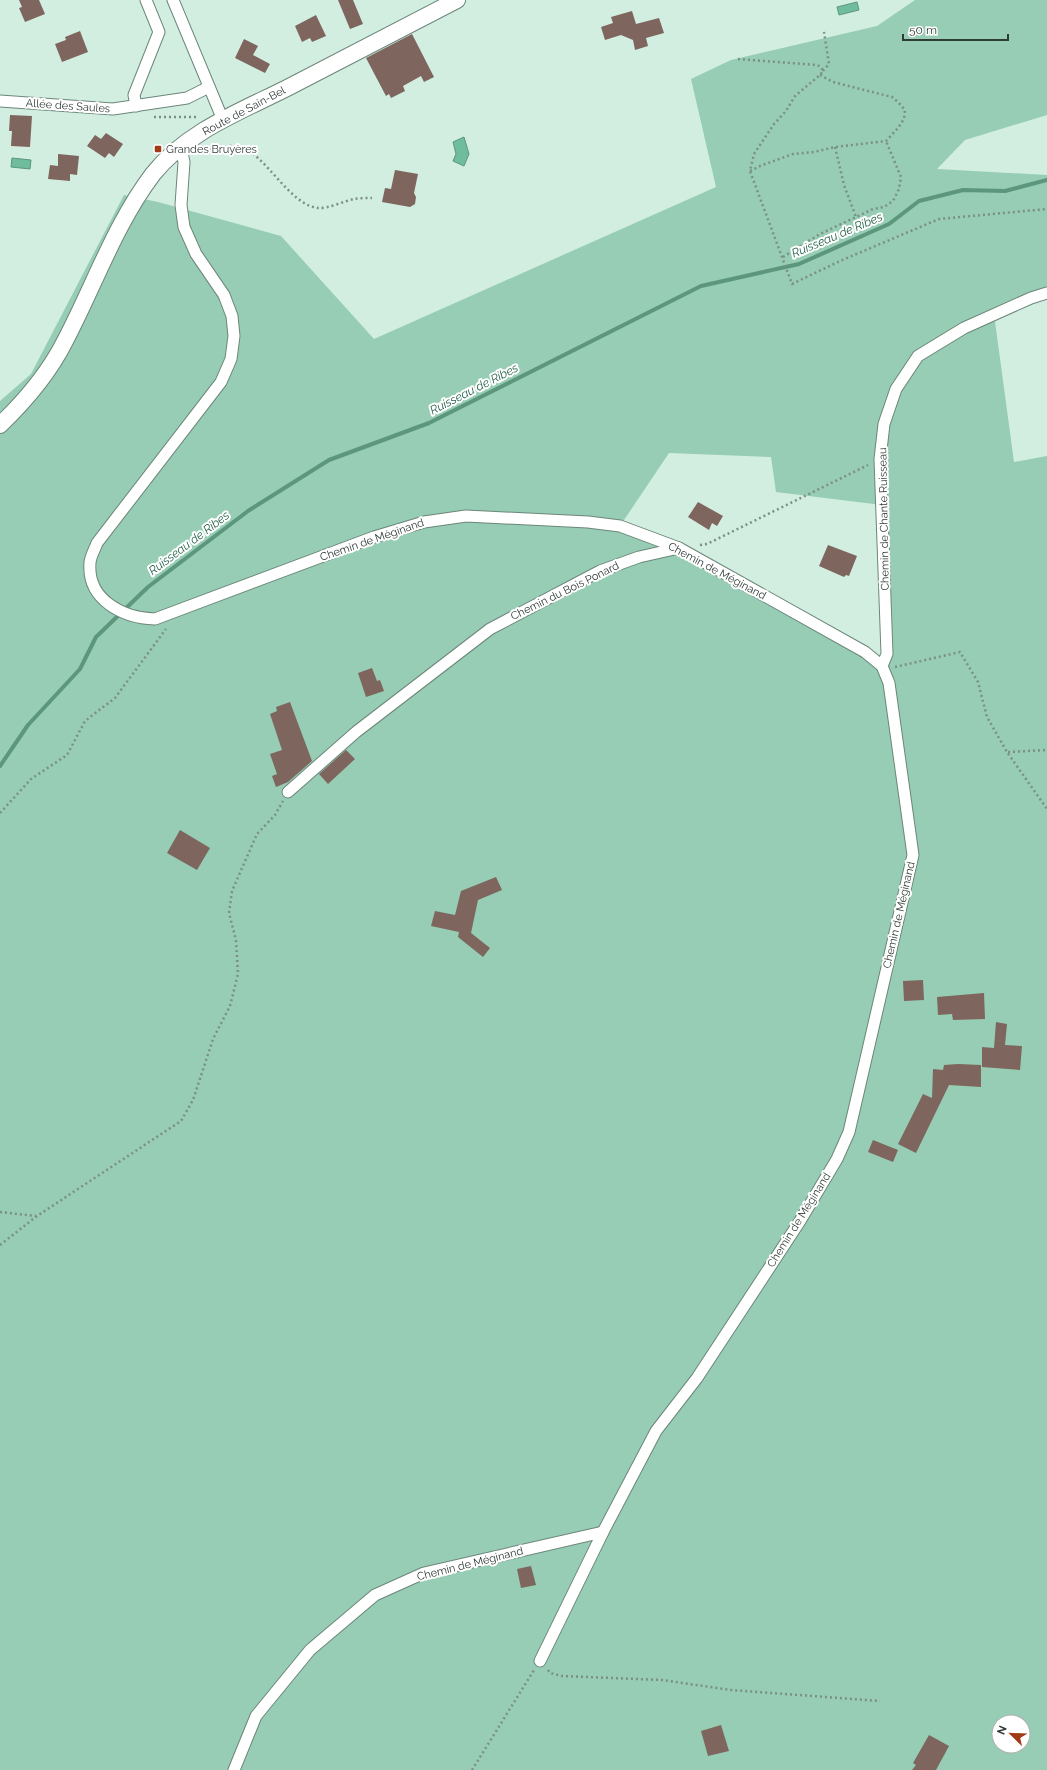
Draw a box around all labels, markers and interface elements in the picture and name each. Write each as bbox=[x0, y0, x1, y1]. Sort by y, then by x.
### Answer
scale bar bbox=[903, 16, 1008, 42]
text: 50 m bbox=[909, 23, 937, 37]
street label: Route de Sain-Bel bbox=[200, 84, 288, 138]
street label: Allée des Saules bbox=[25, 97, 111, 115]
place label: Grandes Bruyères bbox=[166, 143, 257, 156]
marker: Grandes Bruyères bbox=[153, 144, 163, 154]
water label: Ruisseau de Ribes bbox=[790, 209, 885, 260]
water label: Ruisseau de Ribes bbox=[428, 361, 521, 417]
street label: Chemin de Chante Ruisseau bbox=[876, 447, 892, 591]
water label: Ruisseau de Ribes bbox=[146, 508, 232, 578]
street label: Chemin de Méginand bbox=[318, 516, 426, 564]
street label: Chemin de Méginand bbox=[666, 540, 768, 602]
street label: Chemin du Bois Ponard bbox=[509, 559, 621, 623]
street label: Chemin de Méginand bbox=[880, 860, 918, 970]
street label: Chemin de Méginand bbox=[765, 1170, 834, 1270]
street label: Chemin de Méginand bbox=[415, 1544, 525, 1584]
north arrow bbox=[991, 1714, 1031, 1754]
text: N bbox=[995, 1724, 1010, 1737]

